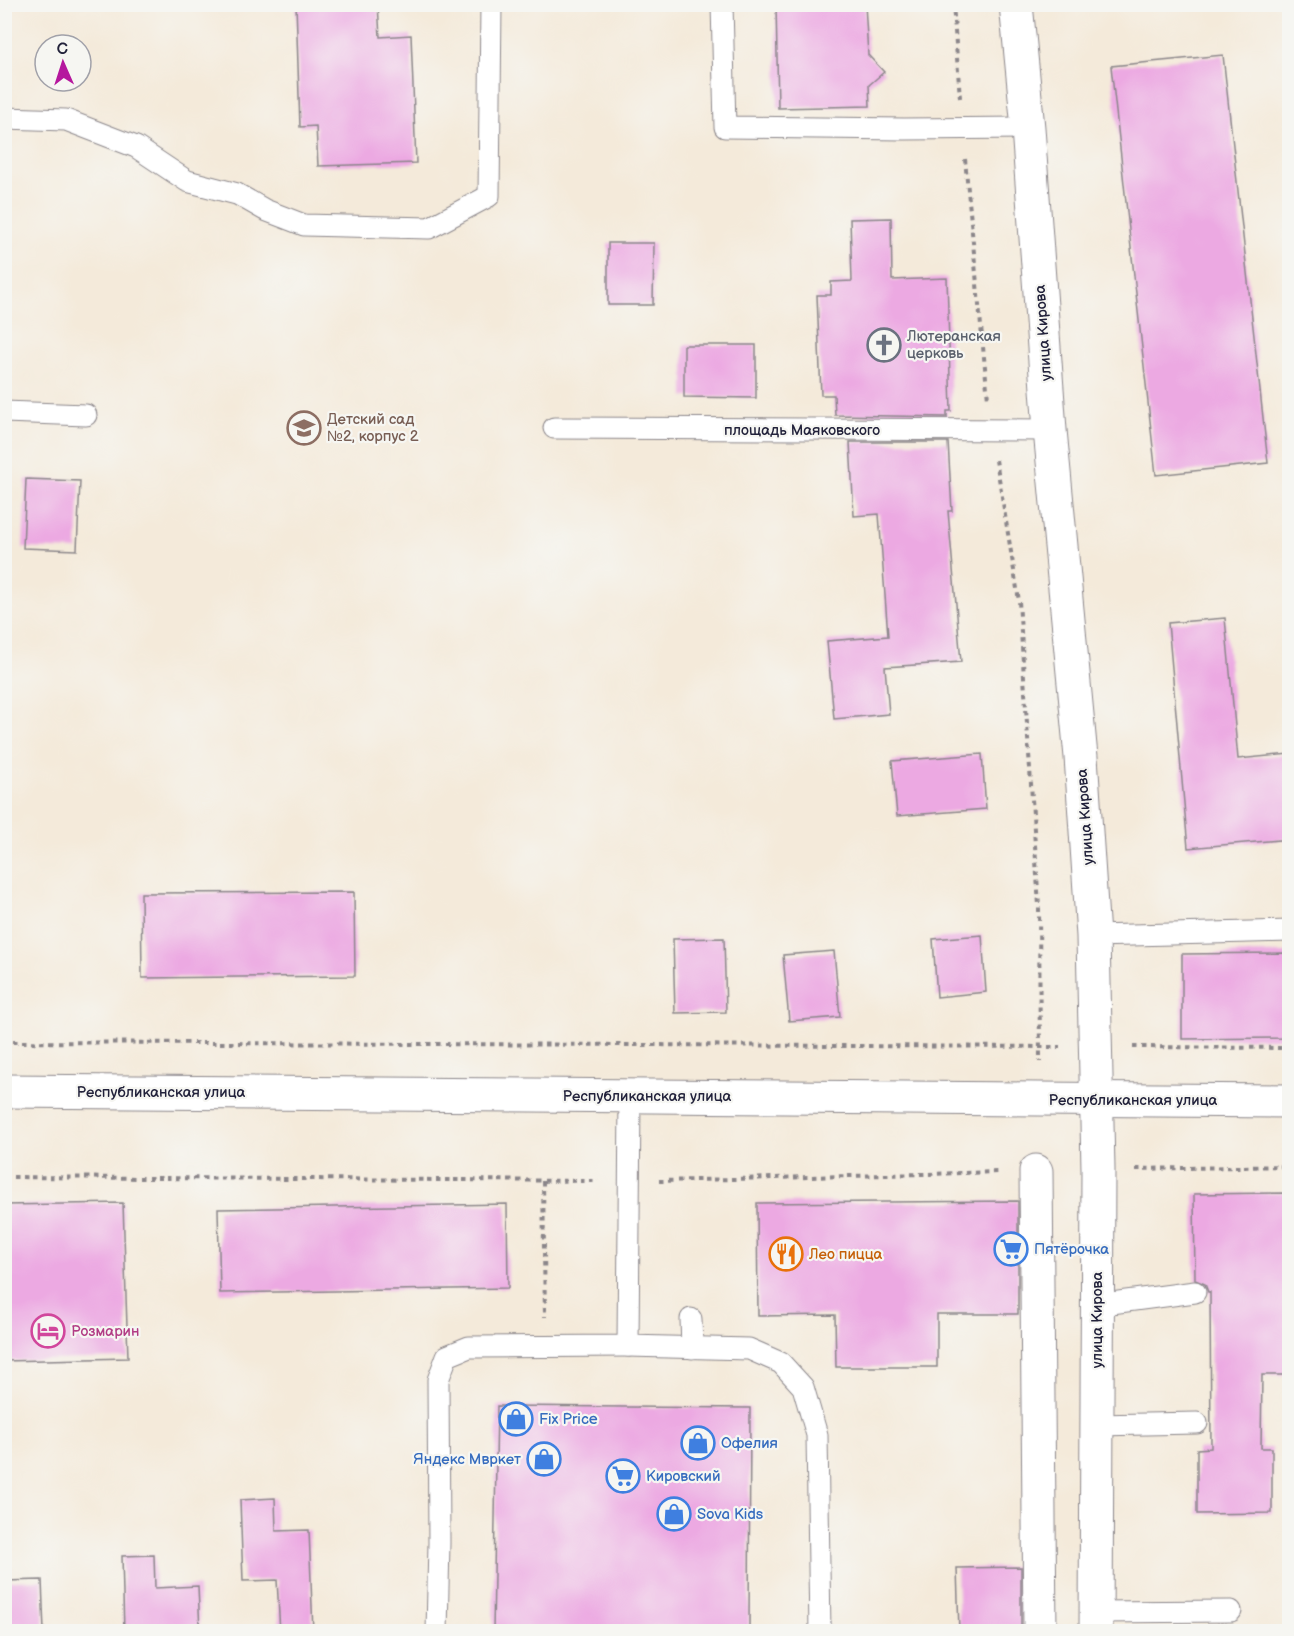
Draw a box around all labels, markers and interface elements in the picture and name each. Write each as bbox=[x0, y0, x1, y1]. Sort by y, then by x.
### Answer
north arrow bbox=[33, 33, 93, 93]
text: С bbox=[56, 40, 68, 59]
street label: улица Кирова bbox=[1031, 284, 1056, 382]
church icon: Лютеранская церковь bbox=[866, 327, 902, 363]
place label: Лютеранская церковь bbox=[906, 327, 1001, 363]
school or university icon: Детский сад №2, корпус 2 bbox=[286, 410, 322, 446]
place label: Детский сад №2, корпус 2 bbox=[327, 410, 419, 446]
street label: площадь Маяковского bbox=[724, 421, 880, 440]
street label: улица Кирова bbox=[1073, 768, 1098, 866]
street label: Республиканская улица bbox=[77, 1083, 246, 1102]
street label: Республиканская улица bbox=[563, 1087, 732, 1106]
street label: Республиканская улица bbox=[1049, 1091, 1218, 1110]
supermarket icon: Пятёрочка bbox=[993, 1231, 1029, 1267]
restaurant icon: Лео пицца bbox=[768, 1236, 804, 1272]
place label: Пятёрочка bbox=[1034, 1240, 1109, 1259]
place label: Лео пицца bbox=[808, 1245, 883, 1264]
street label: улица Кирова bbox=[1088, 1272, 1107, 1368]
hotel icon: Розмарин bbox=[30, 1313, 66, 1349]
place label: Розмарин bbox=[71, 1322, 139, 1341]
shop icon: Fix Price bbox=[498, 1401, 534, 1437]
place label: Fix Price bbox=[539, 1410, 598, 1429]
shop icon: Офелия bbox=[680, 1425, 716, 1461]
place label: Офелия bbox=[721, 1434, 778, 1453]
shop icon: Яндекс Мвркет bbox=[526, 1441, 562, 1477]
place label: Яндекс Мвркет bbox=[413, 1450, 521, 1469]
supermarket icon: Кировский bbox=[605, 1458, 641, 1494]
place label: Кировский bbox=[646, 1467, 720, 1486]
shop icon: Sova Kids bbox=[656, 1496, 692, 1532]
place label: Sova Kids bbox=[697, 1505, 764, 1524]

